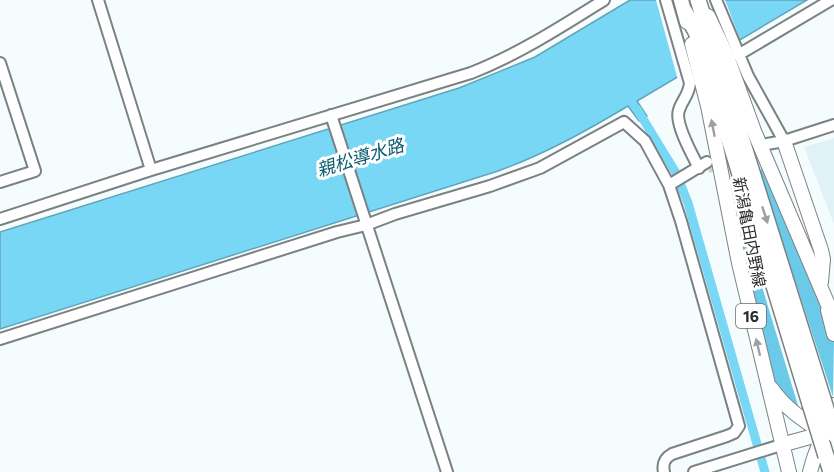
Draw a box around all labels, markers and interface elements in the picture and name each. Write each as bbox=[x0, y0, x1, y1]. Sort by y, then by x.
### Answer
one-way arrow bbox=[708, 119, 717, 138]
water label: 親松導水路 bbox=[314, 133, 408, 181]
street label: 新潟亀田内野線 bbox=[730, 175, 770, 289]
one-way arrow bbox=[761, 206, 770, 224]
road number: 16 bbox=[736, 304, 766, 328]
one-way arrow bbox=[753, 338, 763, 356]

